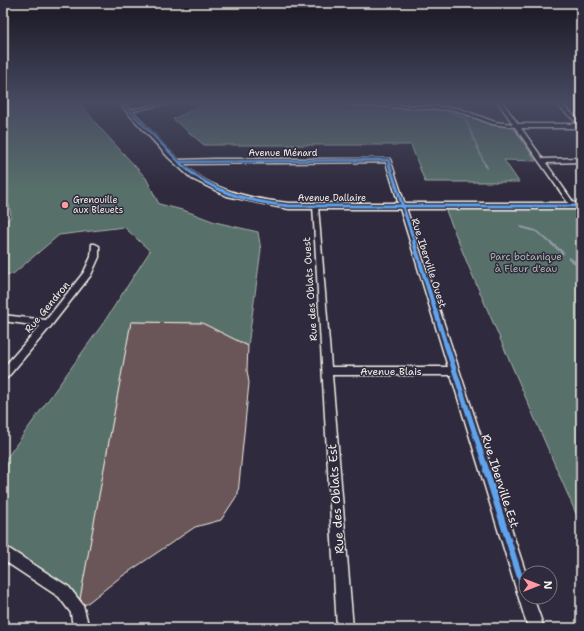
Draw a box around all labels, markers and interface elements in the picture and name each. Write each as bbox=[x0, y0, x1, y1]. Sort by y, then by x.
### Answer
street label: Avenue Ménard bbox=[249, 147, 318, 159]
street label: Avenue Dallaire bbox=[298, 192, 366, 204]
place label: Grenouille aux Bleuets bbox=[73, 194, 123, 216]
marker: Grenouille aux Bleuets bbox=[60, 200, 70, 210]
street label: Rue Iberville Ouest bbox=[408, 216, 450, 310]
street label: Rue des Oblats Ouest bbox=[300, 237, 320, 341]
park label: Parc botanique à Fleur d'eau bbox=[490, 250, 562, 275]
street label: Rue Gendron bbox=[22, 279, 72, 335]
street label: Avenue Blais bbox=[360, 365, 422, 378]
street label: Rue Iberville Est bbox=[477, 432, 523, 530]
street label: Rue des Oblats Est bbox=[324, 444, 348, 554]
north arrow bbox=[518, 565, 558, 605]
text: N bbox=[540, 581, 555, 590]

